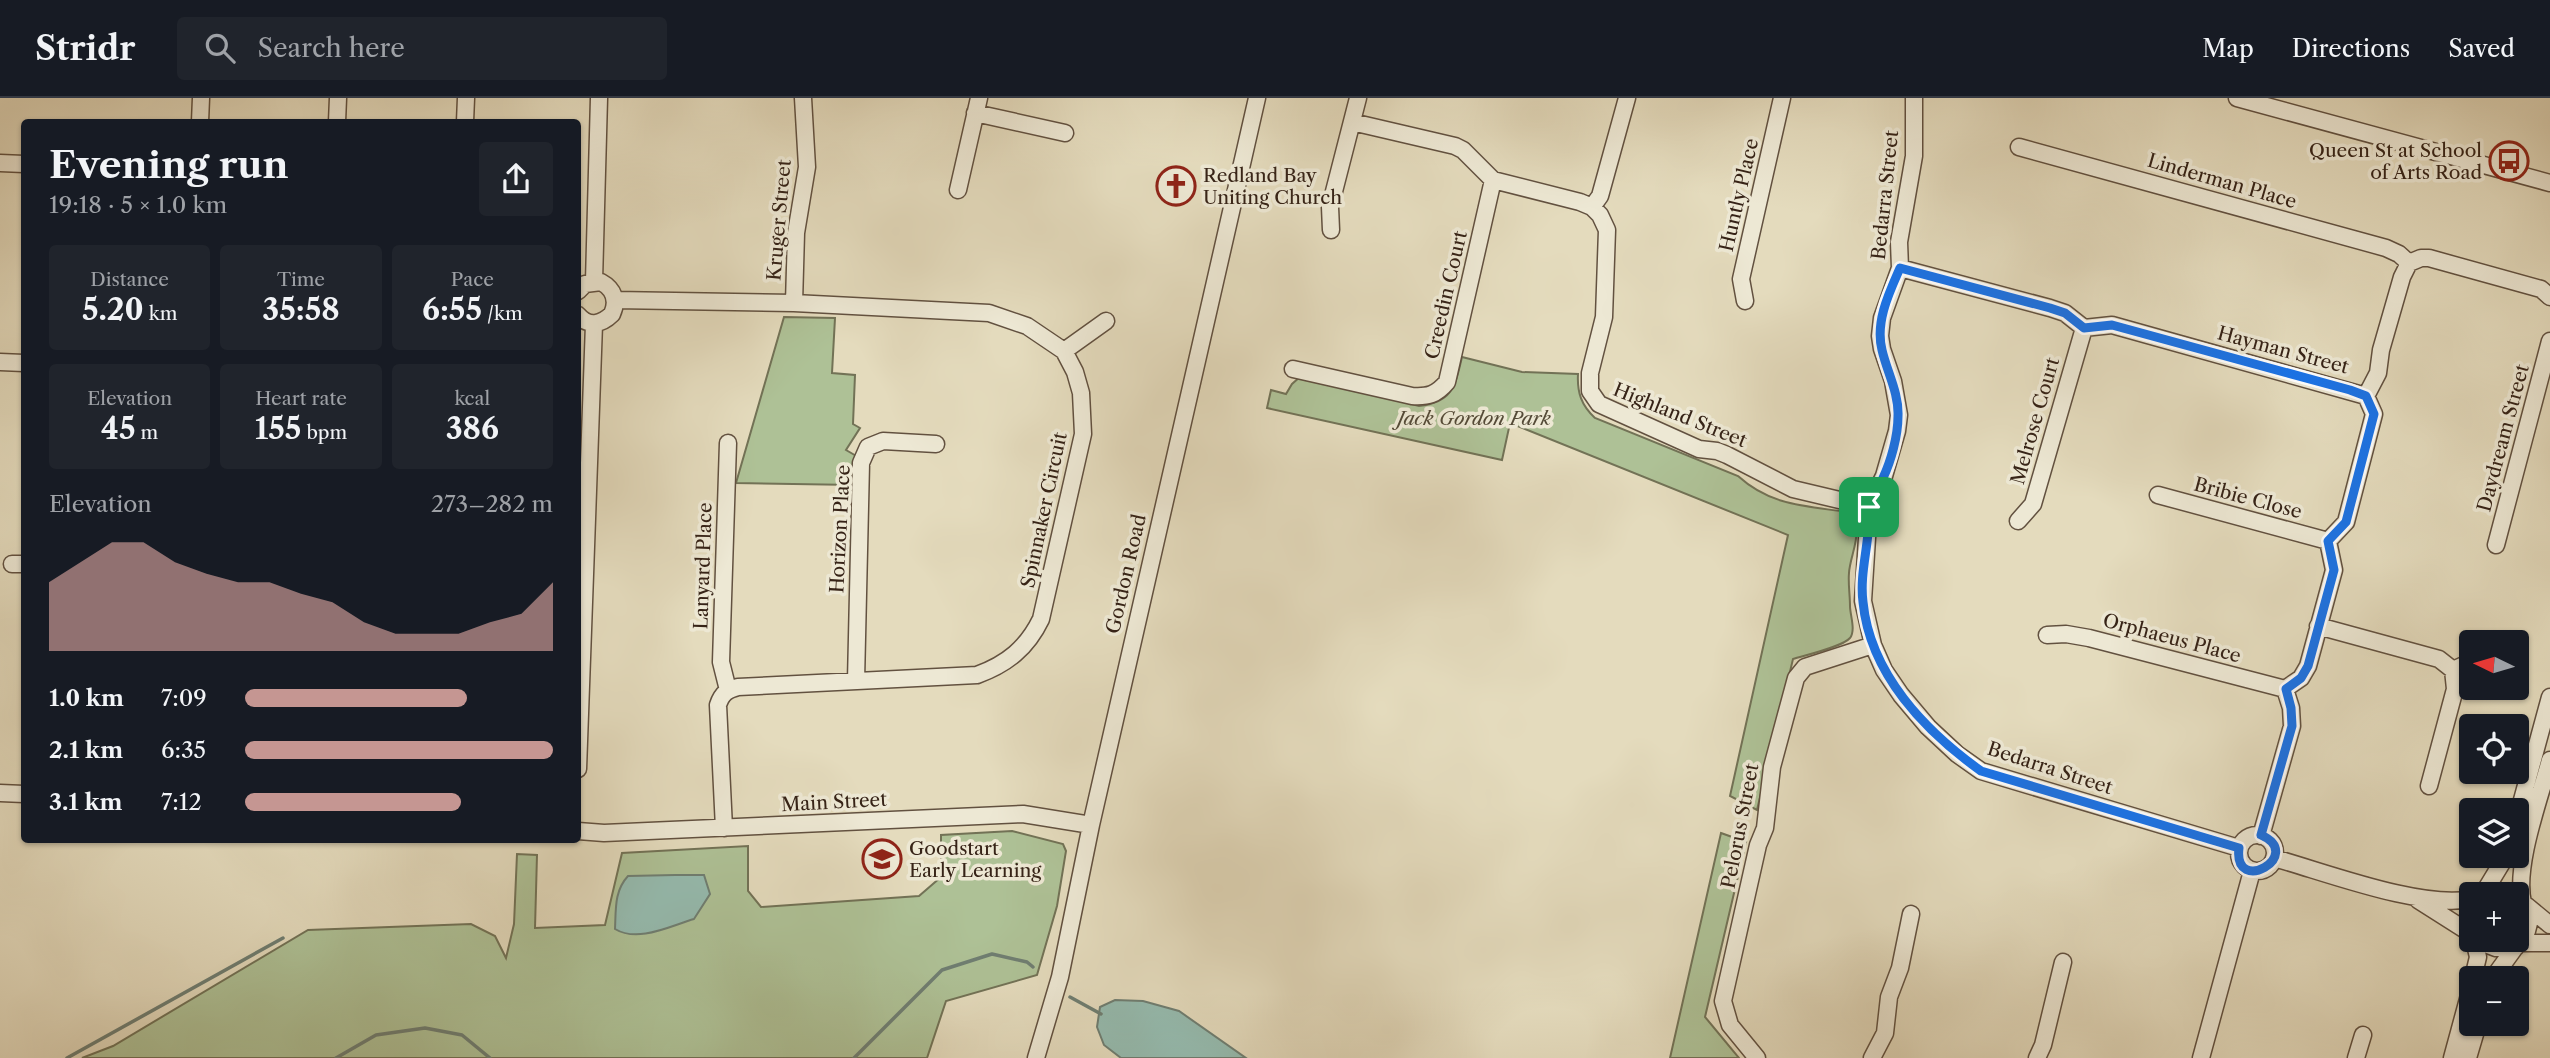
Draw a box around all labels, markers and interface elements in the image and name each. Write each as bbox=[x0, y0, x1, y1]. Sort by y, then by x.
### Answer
search box bbox=[177, 17, 667, 80]
text: Stridr bbox=[35, 28, 135, 69]
icon: search bbox=[201, 29, 239, 67]
text: Search here bbox=[257, 32, 405, 64]
text: Map bbox=[2202, 34, 2254, 63]
text: Directions bbox=[2292, 34, 2410, 63]
text: Saved bbox=[2448, 34, 2515, 63]
street label: Bedarra Street bbox=[1867, 129, 1903, 261]
street label: Huntly Place bbox=[1715, 136, 1763, 254]
place label: Queen St at School of Arts Road bbox=[2309, 139, 2482, 184]
bus stop icon: Queen St at School of Arts Road bbox=[2488, 140, 2530, 182]
text: Evening run bbox=[49, 141, 289, 188]
button: share bbox=[479, 142, 553, 216]
street label: Linderman Place bbox=[2145, 149, 2299, 213]
street label: Kruger Street bbox=[762, 158, 796, 282]
place label: Redland Bay Uniting Church bbox=[1203, 164, 1342, 209]
church icon: Redland Bay Uniting Church bbox=[1155, 165, 1197, 207]
text: 19:18 · 5 × 1.0 km bbox=[49, 191, 227, 219]
street label: Creedin Court bbox=[1420, 228, 1472, 361]
text: Distance bbox=[90, 268, 169, 291]
text: Time bbox=[277, 268, 325, 291]
text: Pace bbox=[451, 268, 494, 291]
text: 5.20 bbox=[82, 291, 144, 328]
text: 35:58 bbox=[262, 291, 340, 328]
text: 6:55 bbox=[422, 291, 482, 328]
text: km bbox=[144, 302, 177, 325]
text: /km bbox=[482, 302, 523, 325]
street label: Hayman Street bbox=[2215, 321, 2351, 379]
street label: Melrose Court bbox=[2006, 355, 2064, 487]
street label: Daydream Street bbox=[2472, 362, 2534, 514]
street label: Highland Street bbox=[1610, 378, 1750, 452]
text: Elevation bbox=[87, 387, 172, 410]
text: Heart rate bbox=[255, 387, 347, 410]
text: kcal bbox=[454, 387, 490, 410]
park label: Jack Gordon Park bbox=[1392, 407, 1551, 430]
text: 45 bbox=[101, 410, 135, 447]
text: 155 bbox=[255, 410, 301, 447]
text: 386 bbox=[446, 410, 499, 447]
text: m bbox=[135, 421, 158, 444]
text: bpm bbox=[301, 421, 347, 444]
street label: Spinnaker Circuit bbox=[1016, 430, 1072, 590]
street label: Horizon Place bbox=[825, 464, 855, 594]
street label: Bribie Close bbox=[2192, 473, 2304, 523]
pin bbox=[1839, 477, 1899, 537]
icon: arrive bbox=[1850, 488, 1888, 526]
text: Elevation bbox=[49, 490, 152, 518]
text: 273–282 m bbox=[431, 490, 553, 518]
street label: Lanyard Place bbox=[689, 502, 717, 630]
street label: Gordon Road bbox=[1101, 512, 1151, 636]
street label: Orphaeus Place bbox=[2100, 609, 2244, 667]
north arrow bbox=[2459, 630, 2529, 700]
map controls bbox=[2459, 630, 2529, 1036]
text: 1.0 km bbox=[49, 684, 124, 712]
text: 7:09 bbox=[161, 684, 207, 712]
button: locate bbox=[2459, 714, 2529, 784]
text: 2.1 km bbox=[49, 736, 123, 764]
text: 6:35 bbox=[161, 736, 206, 764]
street label: Bedarra Street bbox=[1985, 737, 2116, 799]
street label: Pelorus Street bbox=[1717, 761, 1763, 890]
text: 3.1 km bbox=[49, 788, 123, 816]
text: 7:12 bbox=[161, 788, 202, 816]
street label: Main Street bbox=[781, 788, 888, 816]
button: layers bbox=[2459, 798, 2529, 868]
place label: Goodstart Early Learning bbox=[909, 837, 1042, 882]
school or university icon: Goodstart Early Learning bbox=[861, 838, 903, 880]
button: + bbox=[2459, 882, 2529, 952]
button: − bbox=[2459, 966, 2529, 1036]

